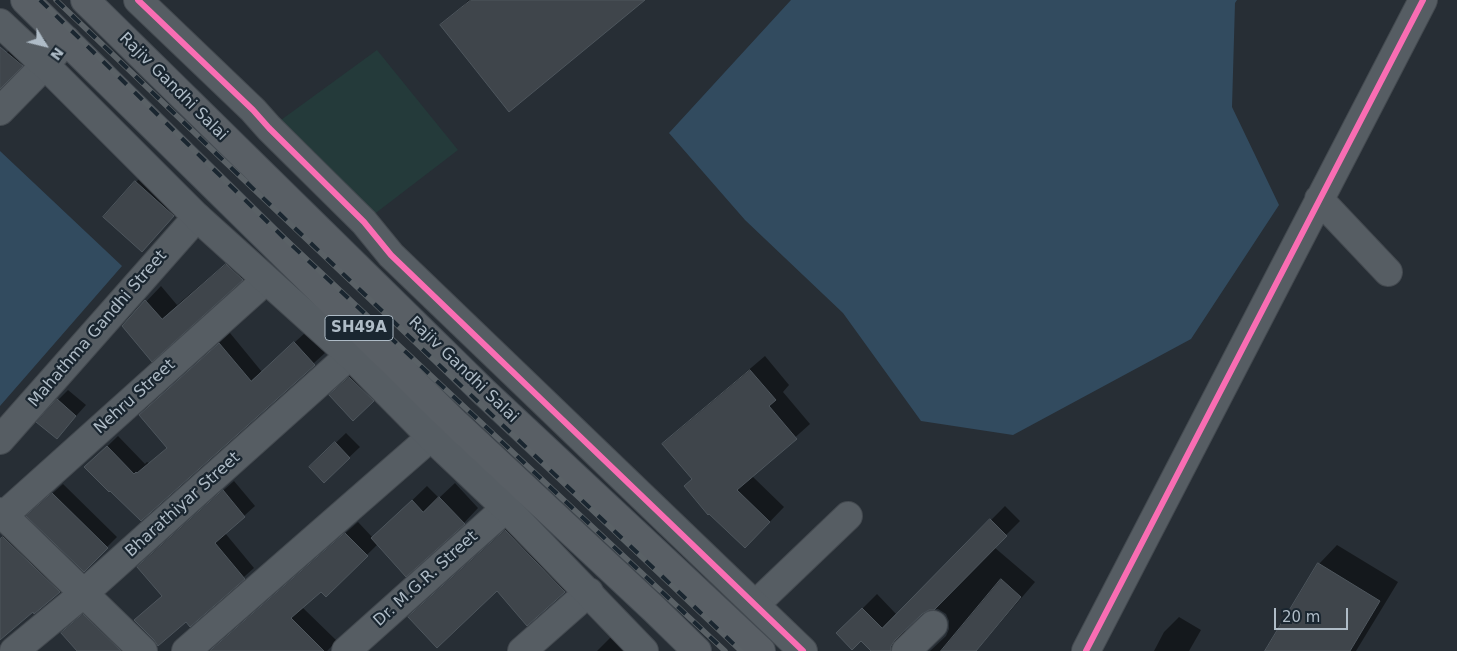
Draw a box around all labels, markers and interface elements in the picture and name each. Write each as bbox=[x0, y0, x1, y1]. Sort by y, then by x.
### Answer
north arrow bbox=[20, 20, 70, 70]
street label: Rajiv Gandhi Salai bbox=[115, 29, 231, 145]
text: N bbox=[47, 44, 67, 63]
street label: Mahathma Gandhi Street bbox=[25, 247, 171, 411]
street label: Rajiv Gandhi Salai bbox=[404, 313, 522, 427]
road number: SH49A bbox=[325, 316, 393, 340]
street label: Nehru Street bbox=[91, 356, 179, 438]
street label: Bharathiyar Street bbox=[122, 448, 244, 562]
street label: Dr. M.G.R. Street bbox=[370, 527, 482, 631]
scale bar bbox=[1277, 598, 1351, 630]
text: 20 m bbox=[1282, 608, 1320, 626]

